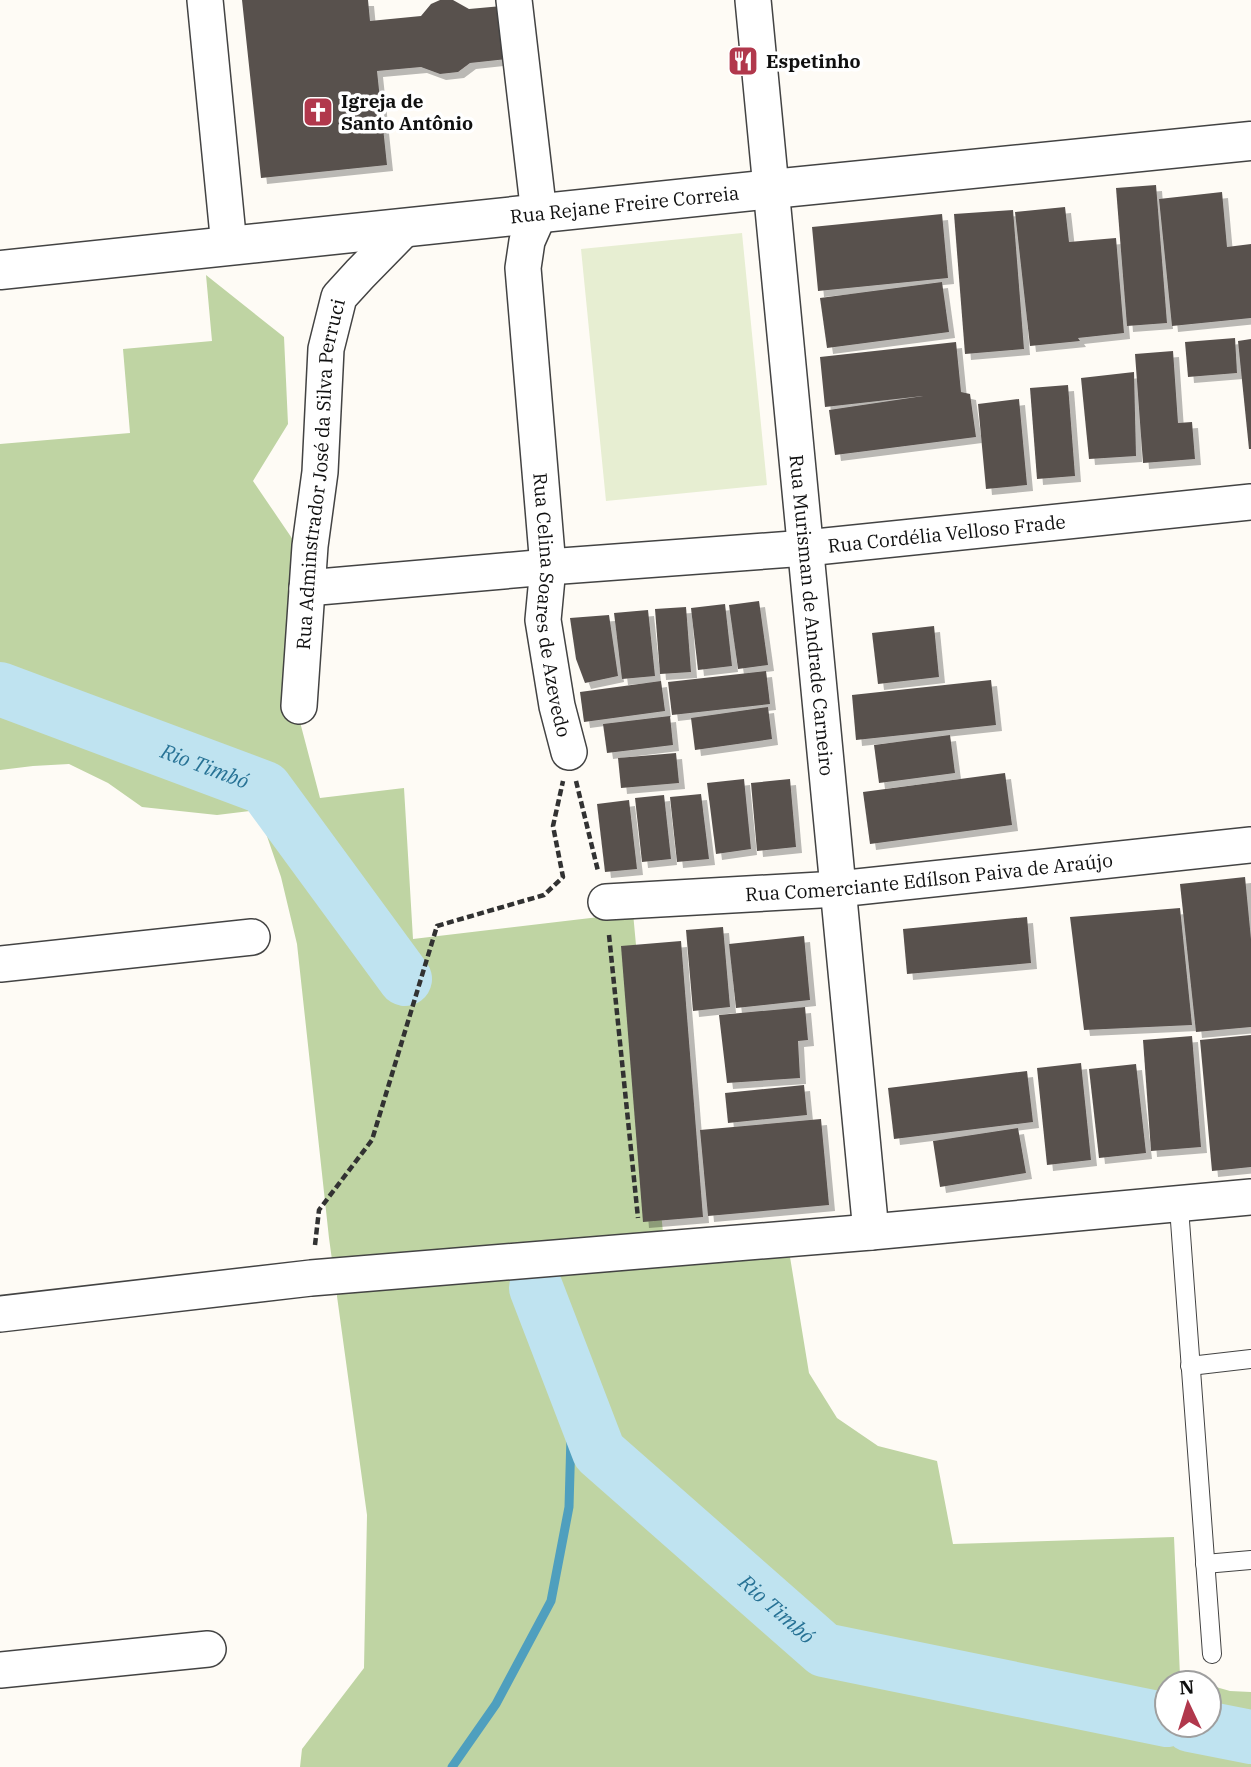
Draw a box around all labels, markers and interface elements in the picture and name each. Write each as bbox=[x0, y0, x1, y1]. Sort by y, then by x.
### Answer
restaurant icon: Espetinho bbox=[726, 44, 760, 78]
place label: Espetinho bbox=[766, 49, 861, 73]
place label: Igreja de Santo Antônio bbox=[341, 89, 473, 135]
church icon: Igreja de Santo Antônio bbox=[301, 95, 335, 129]
street label: Rua Rejane Freire Correia bbox=[509, 181, 740, 228]
street label: Rua Adminstrador José da Silva Perruci bbox=[291, 296, 350, 651]
street label: Rua Murisman de Andrade Carneiro bbox=[785, 453, 839, 777]
street label: Rua Celina Soares de Azevedo bbox=[528, 472, 577, 740]
street label: Rua Cordélia Velloso Frade bbox=[826, 509, 1067, 558]
water label: Rio Timbó bbox=[156, 736, 253, 795]
street label: Rua Comerciante Edílson Paiva de Araújo bbox=[745, 848, 1114, 906]
water label: Rio Timbó bbox=[733, 1567, 821, 1650]
north arrow bbox=[1153, 1669, 1223, 1739]
text: N bbox=[1178, 1675, 1195, 1700]

